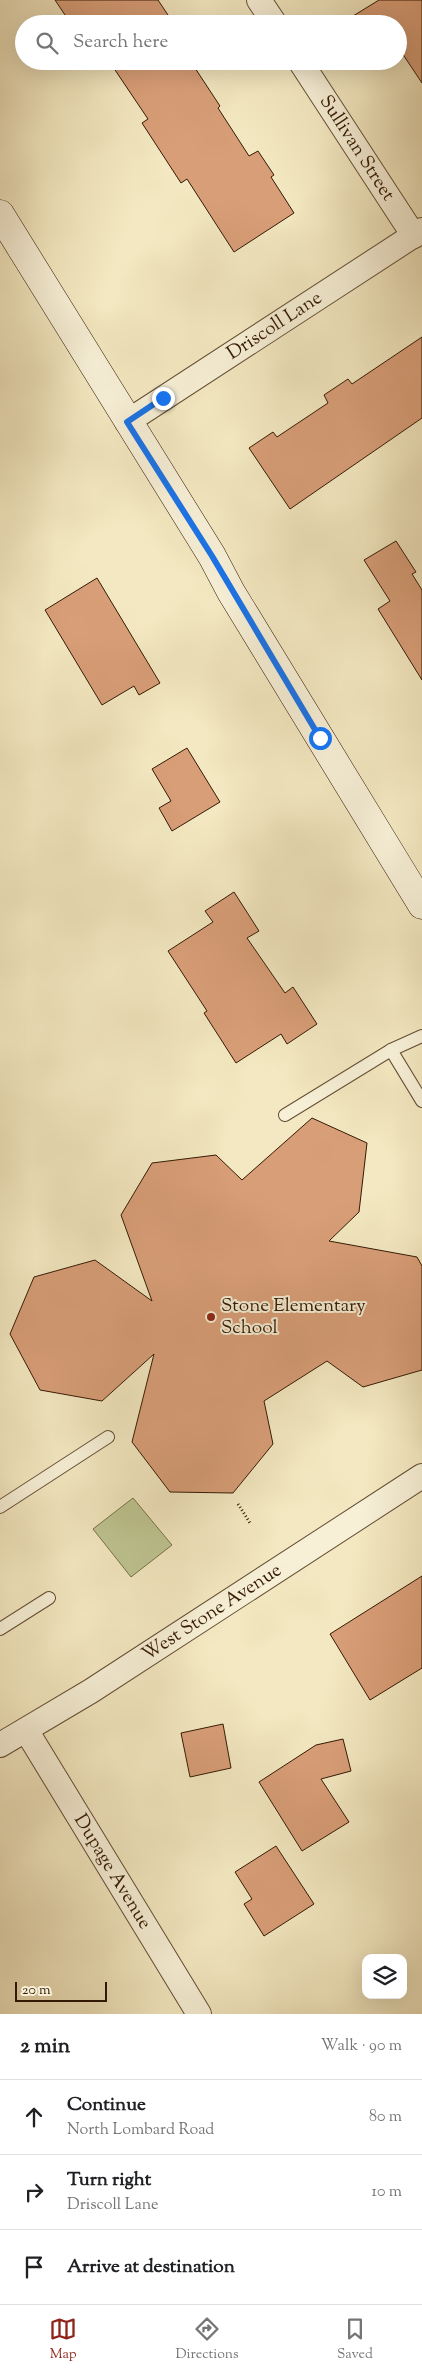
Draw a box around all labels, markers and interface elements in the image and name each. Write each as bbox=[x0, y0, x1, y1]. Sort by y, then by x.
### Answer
search box bbox=[15, 15, 407, 70]
icon: search bbox=[33, 29, 61, 57]
text: Search here bbox=[73, 29, 168, 56]
street label: Sullivan Street bbox=[312, 90, 401, 207]
street label: Driscoll Lane bbox=[222, 285, 328, 367]
route end bbox=[152, 387, 175, 410]
route start bbox=[309, 727, 332, 750]
place label: Stone Elementary School bbox=[221, 1293, 366, 1342]
marker: Stone Elementary School bbox=[205, 1311, 217, 1323]
street label: West Stone Avenue bbox=[137, 1557, 287, 1668]
street label: Dupage Avenue bbox=[67, 1809, 158, 1935]
map controls bbox=[362, 1954, 407, 1999]
button: layers bbox=[362, 1954, 407, 1999]
scale bar bbox=[15, 1979, 108, 2002]
text: 20 m bbox=[22, 1981, 51, 2001]
text: 2 min bbox=[20, 2032, 70, 2062]
text: Walk · 90 m bbox=[321, 2035, 402, 2058]
text: Continue bbox=[67, 2092, 146, 2119]
icon: ahead bbox=[20, 2103, 48, 2131]
text: 80 m bbox=[369, 2106, 402, 2129]
text: North Lombard Road bbox=[67, 2119, 214, 2142]
text: Turn right bbox=[67, 2167, 151, 2194]
icon: right bbox=[20, 2178, 48, 2206]
text: 10 m bbox=[372, 2181, 402, 2204]
text: Driscoll Lane bbox=[67, 2194, 159, 2217]
icon: arrive bbox=[20, 2253, 48, 2281]
text: Arrive at destination bbox=[67, 2254, 235, 2281]
tab: Map bbox=[49, 2315, 77, 2365]
tab: Directions bbox=[175, 2315, 239, 2365]
tab: Saved bbox=[337, 2315, 373, 2365]

